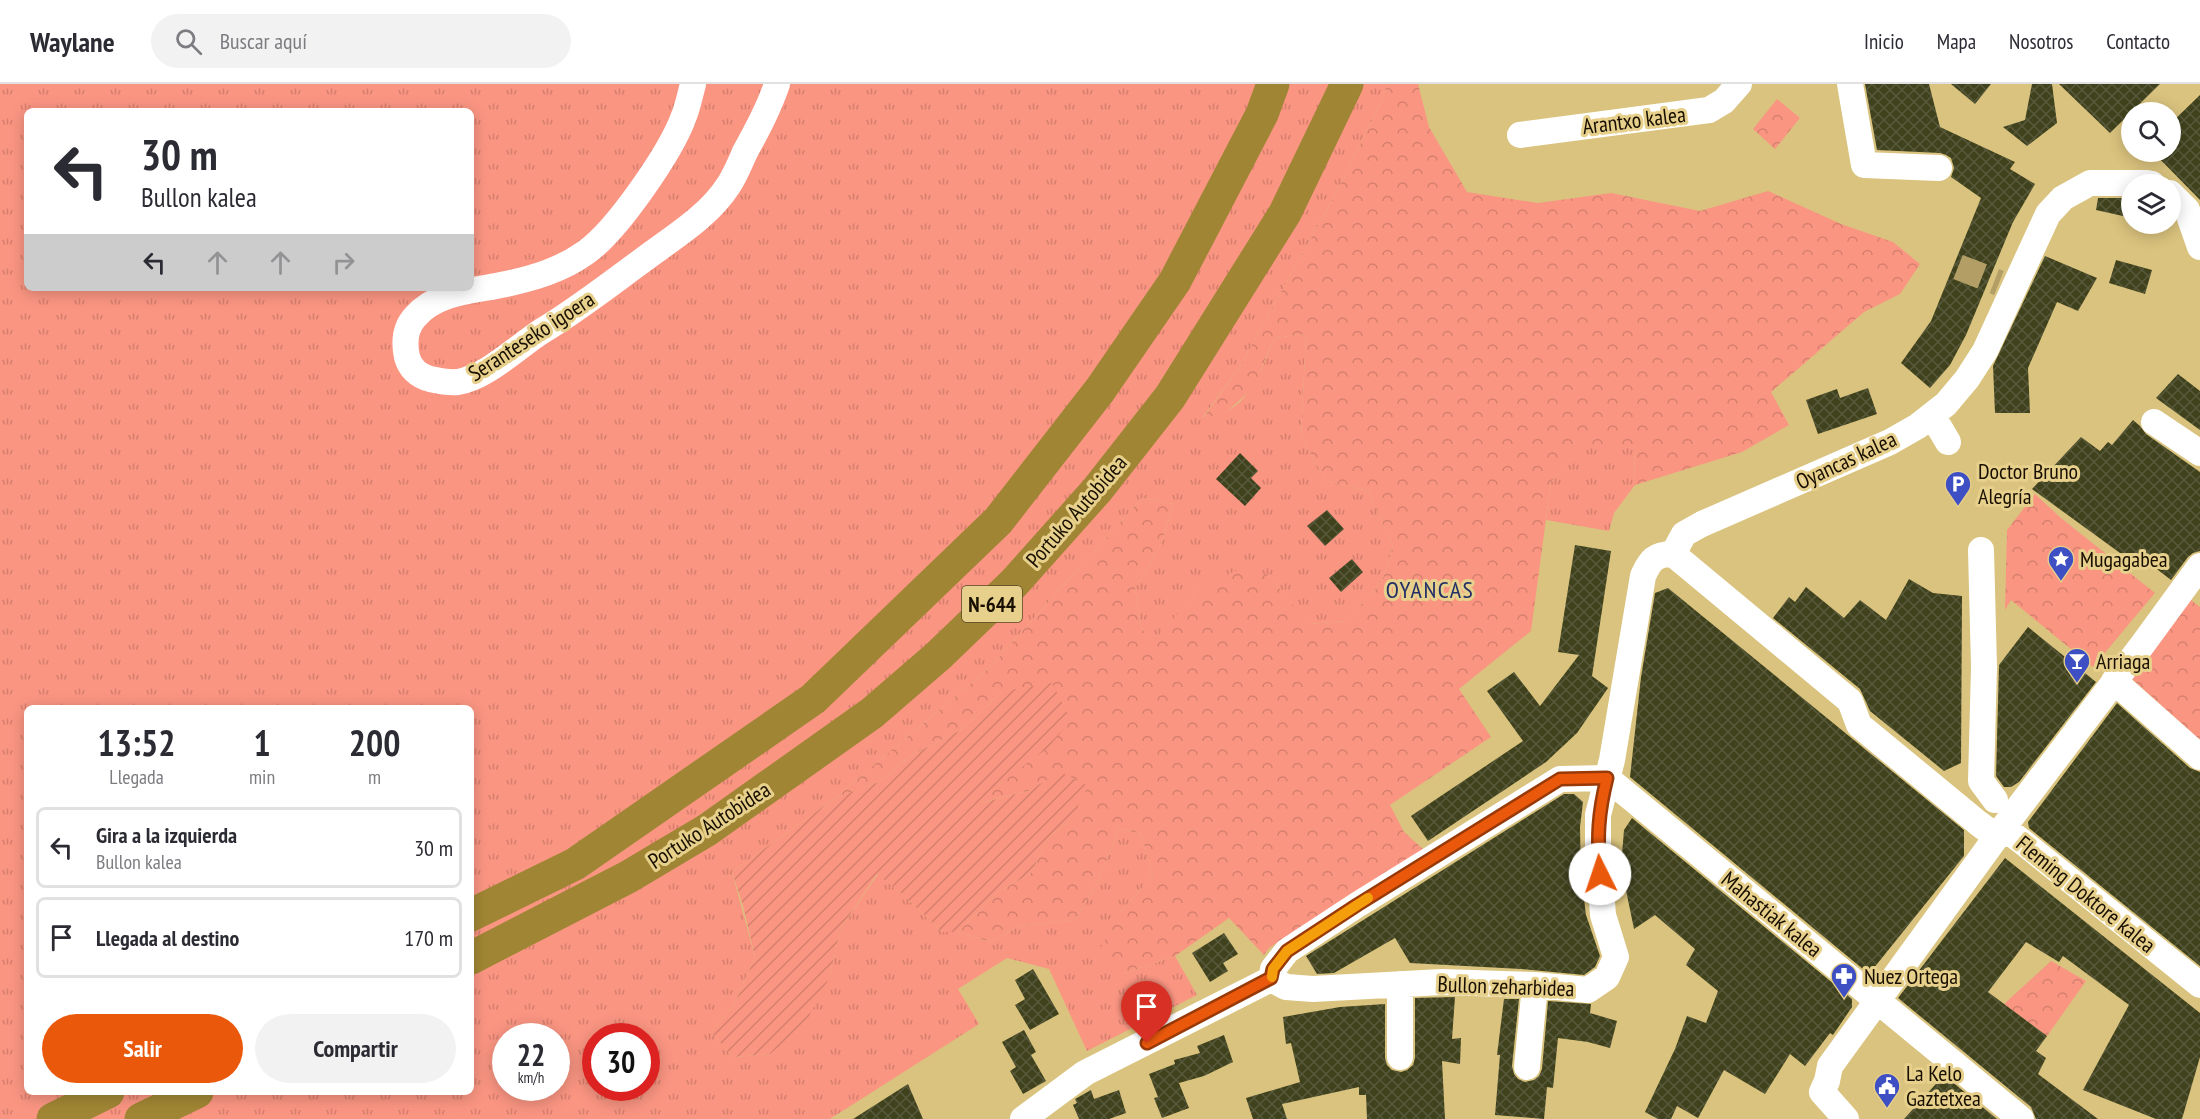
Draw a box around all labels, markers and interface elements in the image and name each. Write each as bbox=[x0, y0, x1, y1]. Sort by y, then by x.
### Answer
search box bbox=[151, 14, 571, 68]
text: Waylane bbox=[30, 23, 115, 60]
icon: search bbox=[172, 25, 205, 58]
text: Buscar aquí bbox=[220, 27, 307, 55]
text: Inicio bbox=[1864, 28, 1904, 55]
text: Mapa bbox=[1937, 28, 1976, 55]
text: Nosotros bbox=[2009, 28, 2073, 55]
text: Contacto bbox=[2106, 28, 2170, 55]
street label: Arantxo kalea bbox=[1581, 100, 1687, 140]
map controls bbox=[2121, 102, 2181, 234]
button: search bbox=[2121, 102, 2181, 162]
text: 30 m bbox=[141, 127, 218, 182]
icon: left bbox=[42, 132, 120, 210]
button: layers bbox=[2121, 174, 2181, 234]
text: Bullon kalea bbox=[141, 180, 257, 214]
icon: left bbox=[138, 246, 171, 279]
icon: ahead bbox=[201, 246, 234, 279]
icon: ahead bbox=[264, 246, 297, 279]
icon: right bbox=[327, 246, 360, 279]
street label: Seranteseko igoera bbox=[463, 285, 599, 387]
street label: Oyancas kalea bbox=[1791, 425, 1901, 495]
street label: Portuko Autobidea bbox=[1020, 449, 1132, 573]
place label: Doctor Bruno Alegría bbox=[1978, 457, 2078, 510]
parking icon: Doctor Bruno Alegría bbox=[1943, 469, 1973, 507]
place icon: Mugagabea bbox=[2046, 544, 2076, 582]
place label: Mugagabea bbox=[2080, 545, 2168, 573]
district label: OYANCAS bbox=[1386, 574, 1474, 605]
road number: N-644 bbox=[962, 586, 1022, 622]
bar icon: Arriaga bbox=[2062, 646, 2092, 684]
place label: Arriaga bbox=[2096, 647, 2150, 675]
text: 13:52 bbox=[98, 719, 175, 766]
text: 1 bbox=[253, 719, 271, 766]
text: 200 bbox=[349, 719, 400, 766]
text: Llegada bbox=[109, 764, 164, 790]
text: min bbox=[249, 764, 275, 790]
text: m bbox=[368, 764, 381, 790]
street label: Portuko Autobidea bbox=[643, 775, 775, 875]
text: Gira a la izquierda bbox=[96, 821, 237, 849]
street label: Fleming Doktore kalea bbox=[2011, 829, 2161, 959]
icon: left bbox=[45, 831, 78, 864]
text: 30 m bbox=[414, 834, 453, 862]
position arrow bbox=[1568, 842, 1632, 906]
text: Bullon kalea bbox=[96, 849, 182, 875]
street label: Mahastiak kalea bbox=[1716, 865, 1828, 963]
icon: arrive bbox=[45, 921, 78, 954]
text: Llegada al destino bbox=[96, 924, 239, 952]
text: 170 m bbox=[404, 924, 453, 952]
pharmacy icon: Nuez Ortega bbox=[1829, 961, 1859, 999]
place label: Nuez Ortega bbox=[1864, 962, 1958, 990]
street label: Bullon zeharbidea bbox=[1437, 970, 1575, 1002]
pin bbox=[1121, 981, 1172, 1043]
icon: arrive bbox=[1130, 990, 1163, 1023]
button: Salir bbox=[42, 1014, 243, 1083]
button: Compartir bbox=[255, 1014, 456, 1083]
speed limit sign: 30 bbox=[582, 1023, 660, 1101]
text: 22 bbox=[517, 1035, 545, 1074]
place label: La Kelo Gaztetxea bbox=[1906, 1059, 1981, 1112]
text: km/h bbox=[518, 1068, 544, 1087]
public building icon: La Kelo Gaztetxea bbox=[1872, 1071, 1902, 1109]

